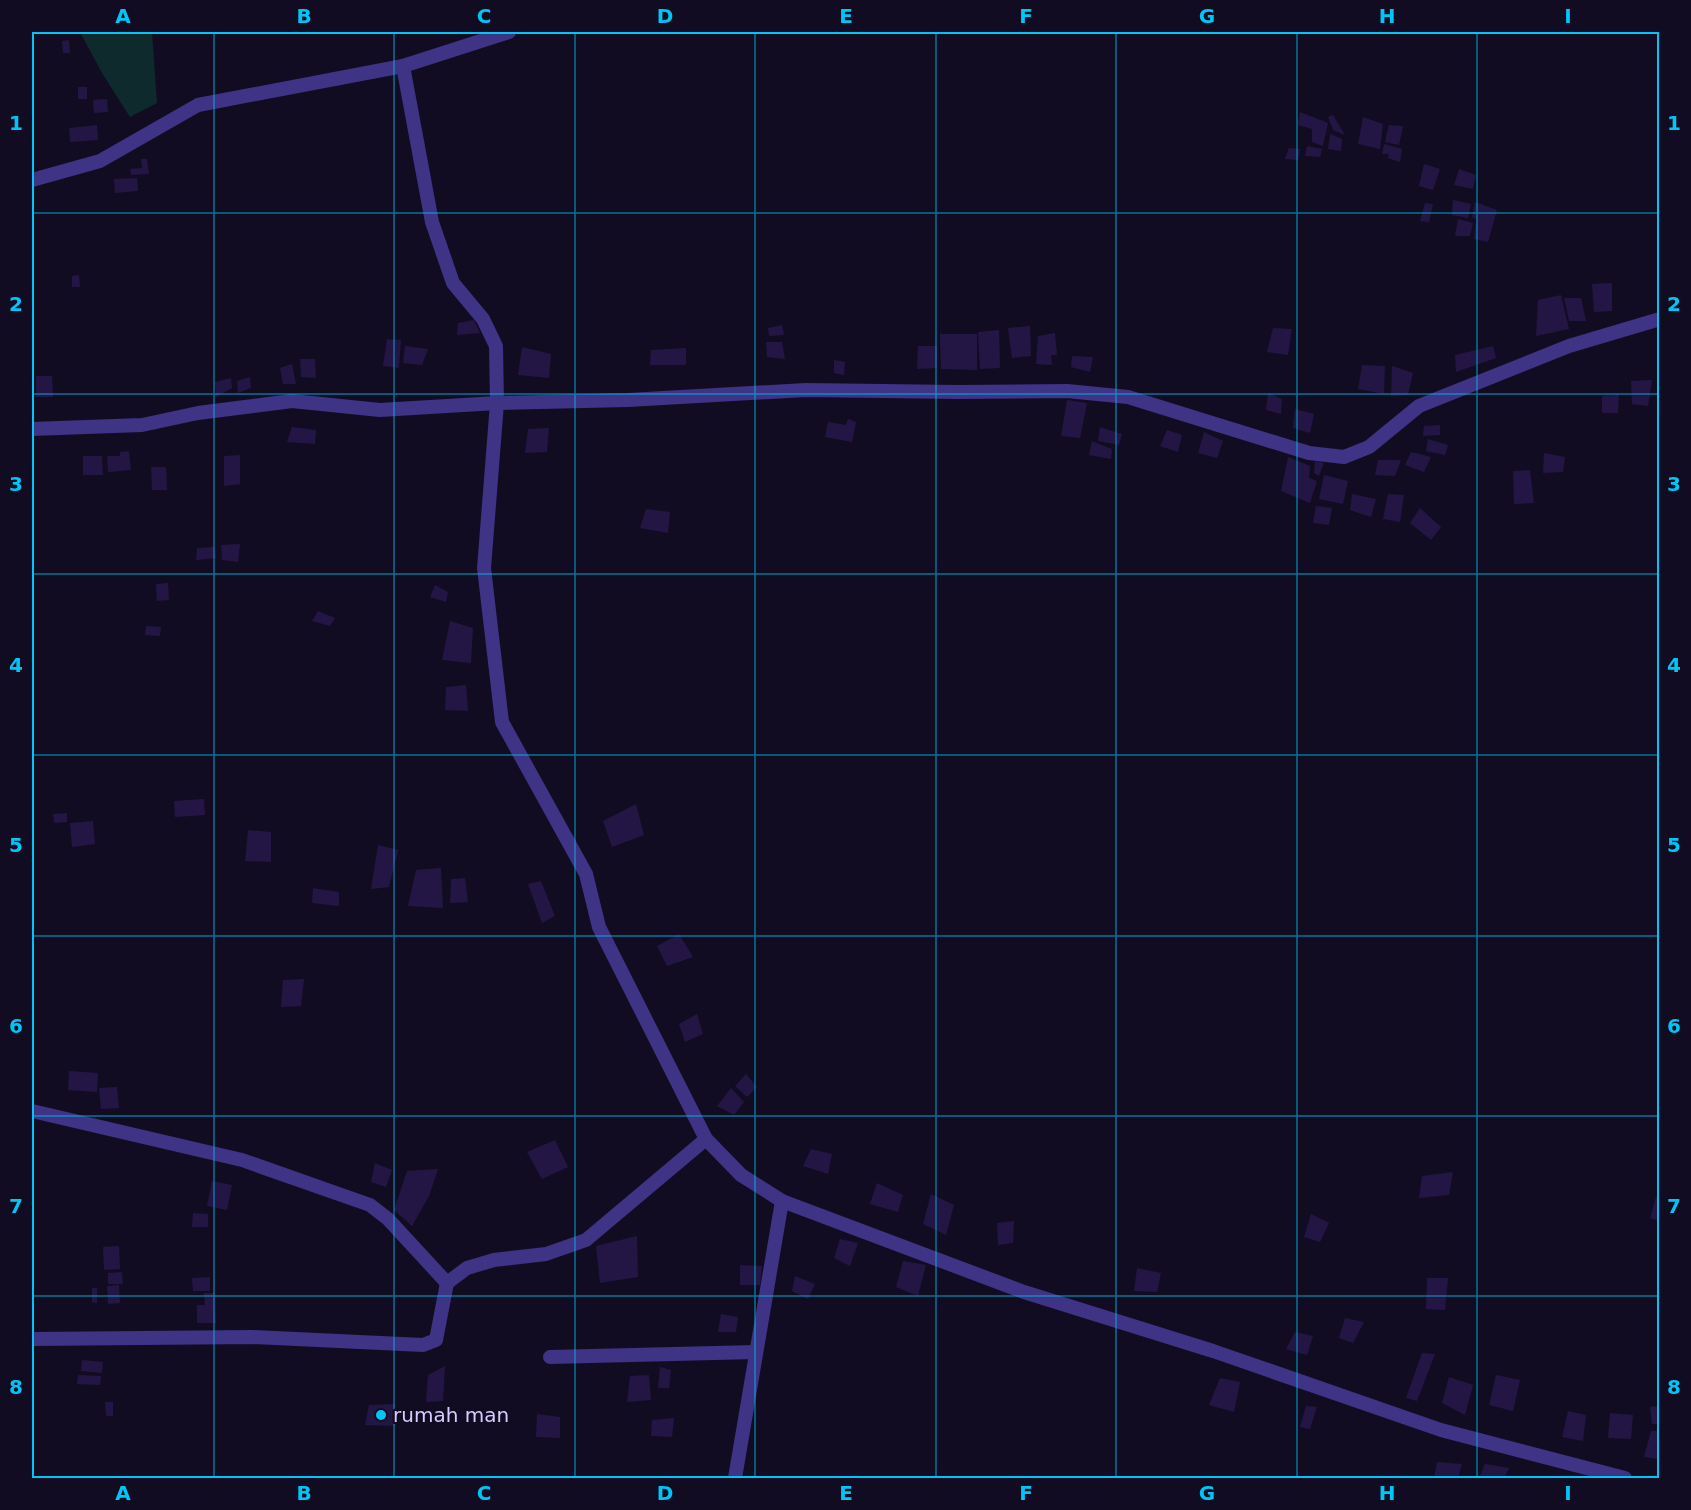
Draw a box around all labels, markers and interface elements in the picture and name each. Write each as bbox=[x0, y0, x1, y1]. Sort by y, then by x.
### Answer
text: A bbox=[115, 4, 131, 28]
text: B bbox=[296, 4, 312, 28]
text: C bbox=[477, 4, 491, 28]
text: D bbox=[657, 4, 673, 28]
text: E bbox=[839, 4, 853, 28]
text: F bbox=[1019, 4, 1033, 28]
text: G bbox=[1199, 4, 1215, 28]
text: H bbox=[1379, 4, 1395, 28]
text: I bbox=[1564, 4, 1572, 28]
text: 1 bbox=[9, 111, 23, 135]
text: 1 bbox=[1667, 111, 1681, 135]
text: 2 bbox=[9, 292, 23, 316]
text: 2 bbox=[1667, 292, 1681, 316]
text: 3 bbox=[9, 472, 23, 496]
text: 3 bbox=[1667, 472, 1681, 496]
text: 4 bbox=[9, 653, 23, 677]
text: 4 bbox=[1667, 653, 1681, 677]
text: 5 bbox=[9, 833, 23, 857]
text: 5 bbox=[1667, 833, 1681, 857]
text: 6 bbox=[9, 1014, 23, 1038]
text: 6 bbox=[1667, 1014, 1681, 1038]
text: 7 bbox=[9, 1194, 23, 1218]
text: 7 bbox=[1667, 1194, 1681, 1218]
text: 8 bbox=[9, 1375, 23, 1399]
text: 8 bbox=[1667, 1375, 1681, 1399]
place label: rumah man bbox=[393, 1403, 509, 1427]
marker: rumah man bbox=[374, 1408, 388, 1422]
text: A bbox=[115, 1481, 131, 1505]
text: B bbox=[296, 1481, 312, 1505]
text: C bbox=[477, 1481, 491, 1505]
text: D bbox=[657, 1481, 673, 1505]
text: E bbox=[839, 1481, 853, 1505]
text: F bbox=[1019, 1481, 1033, 1505]
text: G bbox=[1199, 1481, 1215, 1505]
text: H bbox=[1379, 1481, 1395, 1505]
text: I bbox=[1564, 1481, 1572, 1505]

